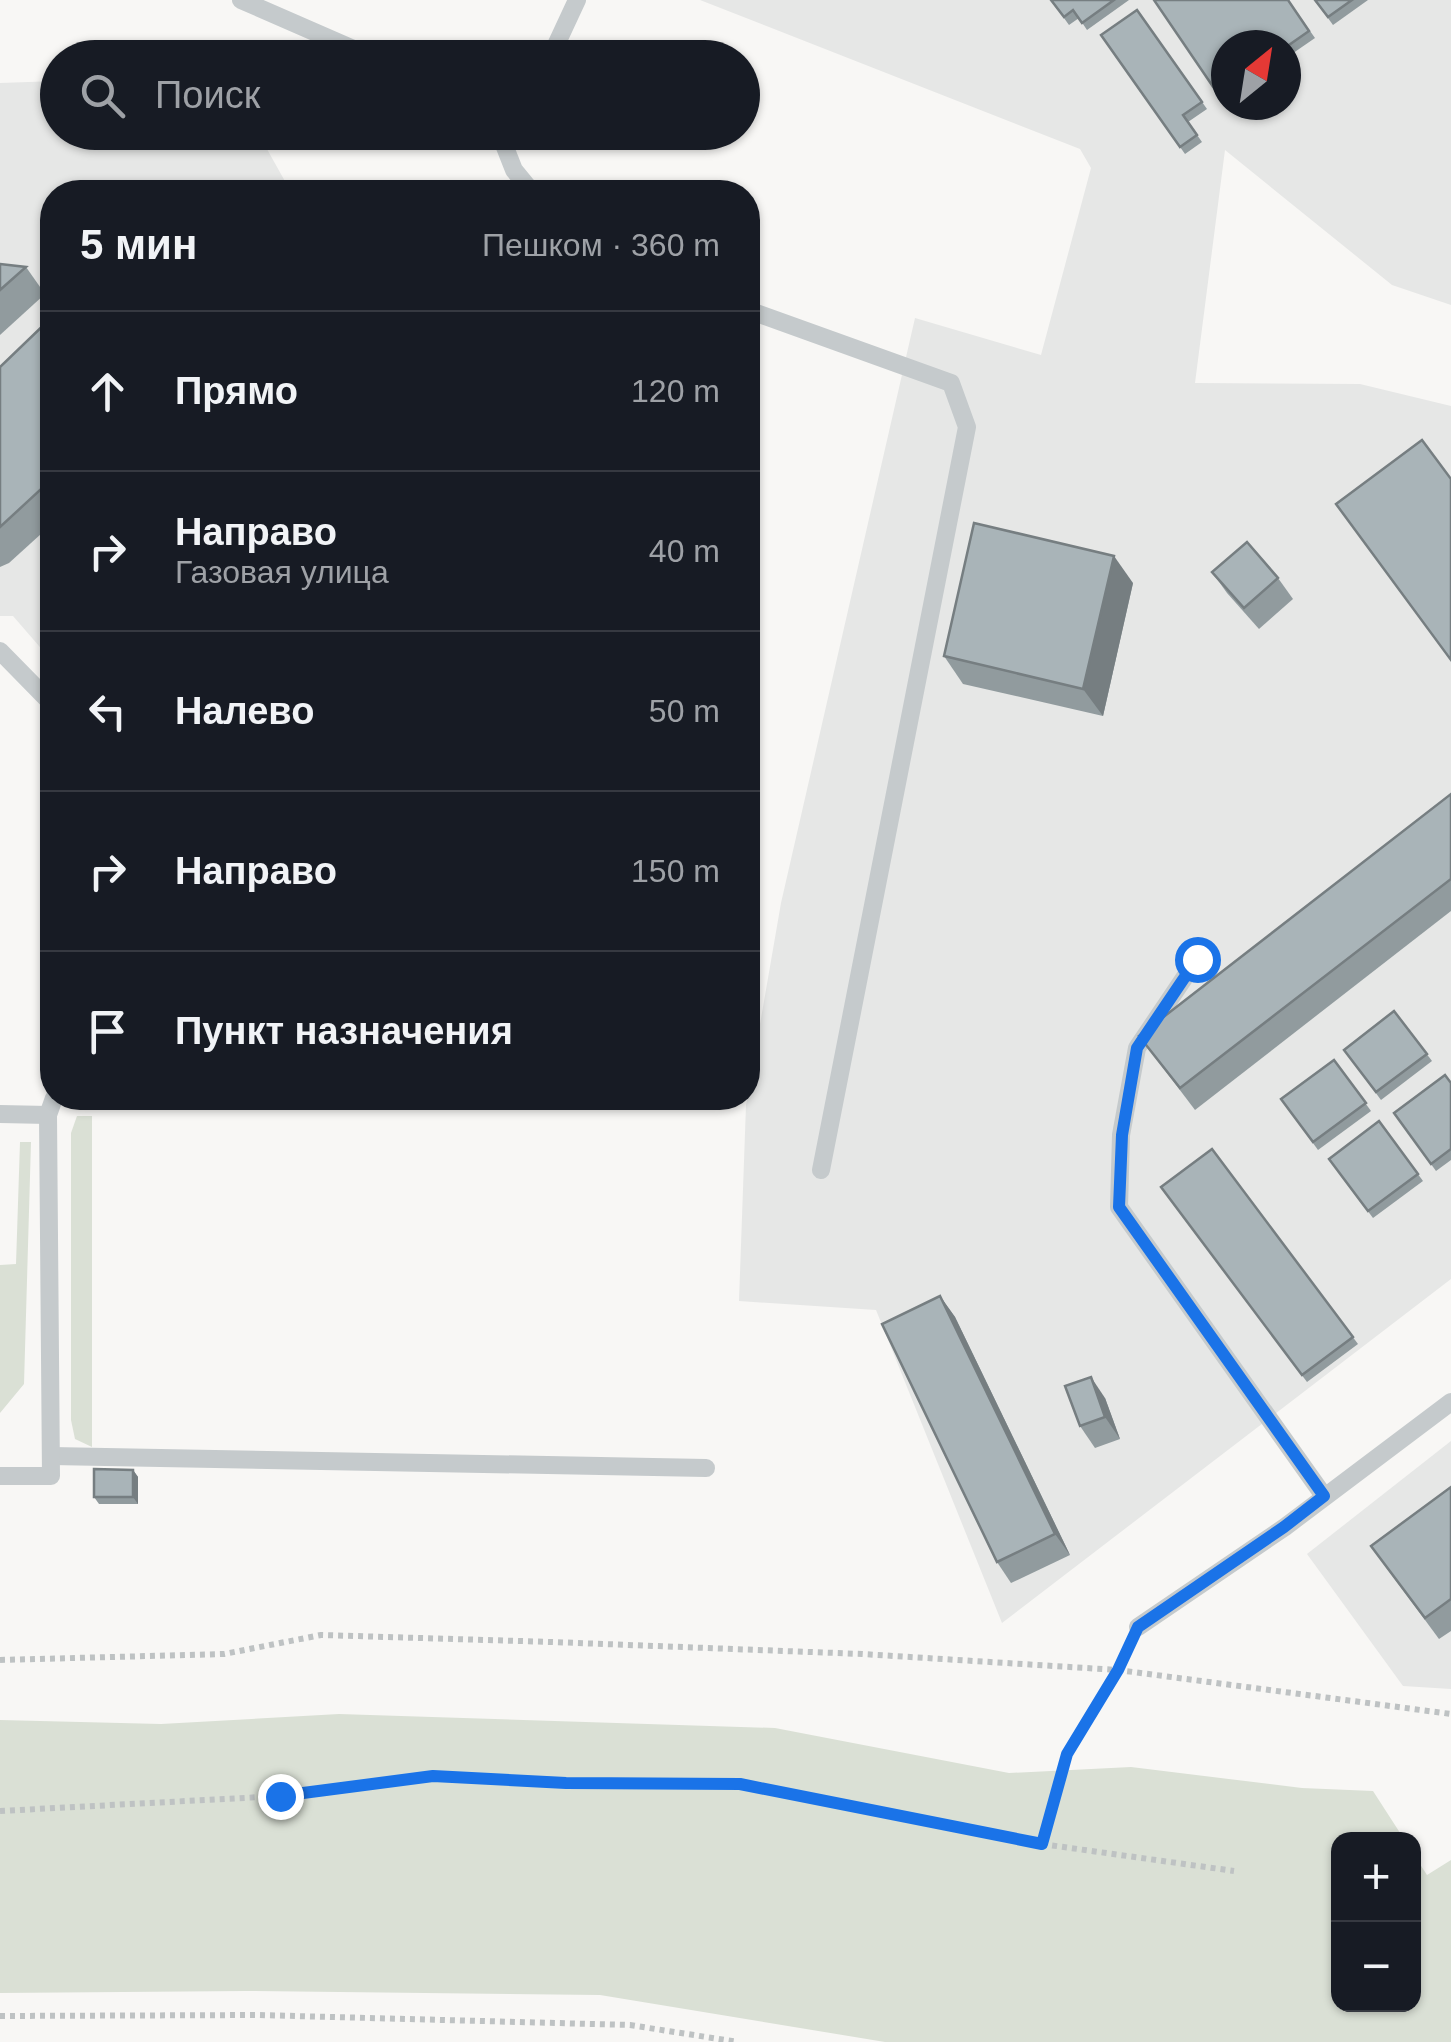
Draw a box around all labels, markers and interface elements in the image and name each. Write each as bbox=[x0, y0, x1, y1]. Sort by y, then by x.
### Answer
north arrow bbox=[1211, 30, 1301, 120]
search box bbox=[40, 40, 760, 150]
icon: search bbox=[75, 68, 130, 123]
text: Поиск bbox=[155, 74, 260, 116]
text: 5 мин bbox=[80, 221, 197, 268]
text: Пешком · 360 m bbox=[482, 227, 720, 263]
icon: ahead bbox=[80, 364, 135, 419]
text: Прямо bbox=[175, 370, 298, 412]
text: 120 m bbox=[631, 373, 720, 409]
text: Направо bbox=[175, 511, 337, 553]
icon: right bbox=[80, 524, 135, 579]
text: 40 m bbox=[649, 533, 720, 569]
text: Газовая улица bbox=[175, 554, 389, 590]
icon: left bbox=[80, 684, 135, 739]
text: Налево bbox=[175, 690, 314, 732]
text: 50 m bbox=[649, 693, 720, 729]
icon: right bbox=[80, 844, 135, 899]
text: Направо bbox=[175, 850, 337, 892]
text: 150 m bbox=[631, 853, 720, 889]
route start bbox=[1175, 937, 1221, 983]
icon: arrive bbox=[80, 1004, 135, 1059]
text: Пункт назначения bbox=[175, 1010, 513, 1052]
route end bbox=[258, 1774, 304, 1820]
map controls bbox=[1331, 1832, 1421, 2012]
button: + bbox=[1331, 1832, 1421, 1922]
button: − bbox=[1331, 1922, 1421, 2012]

